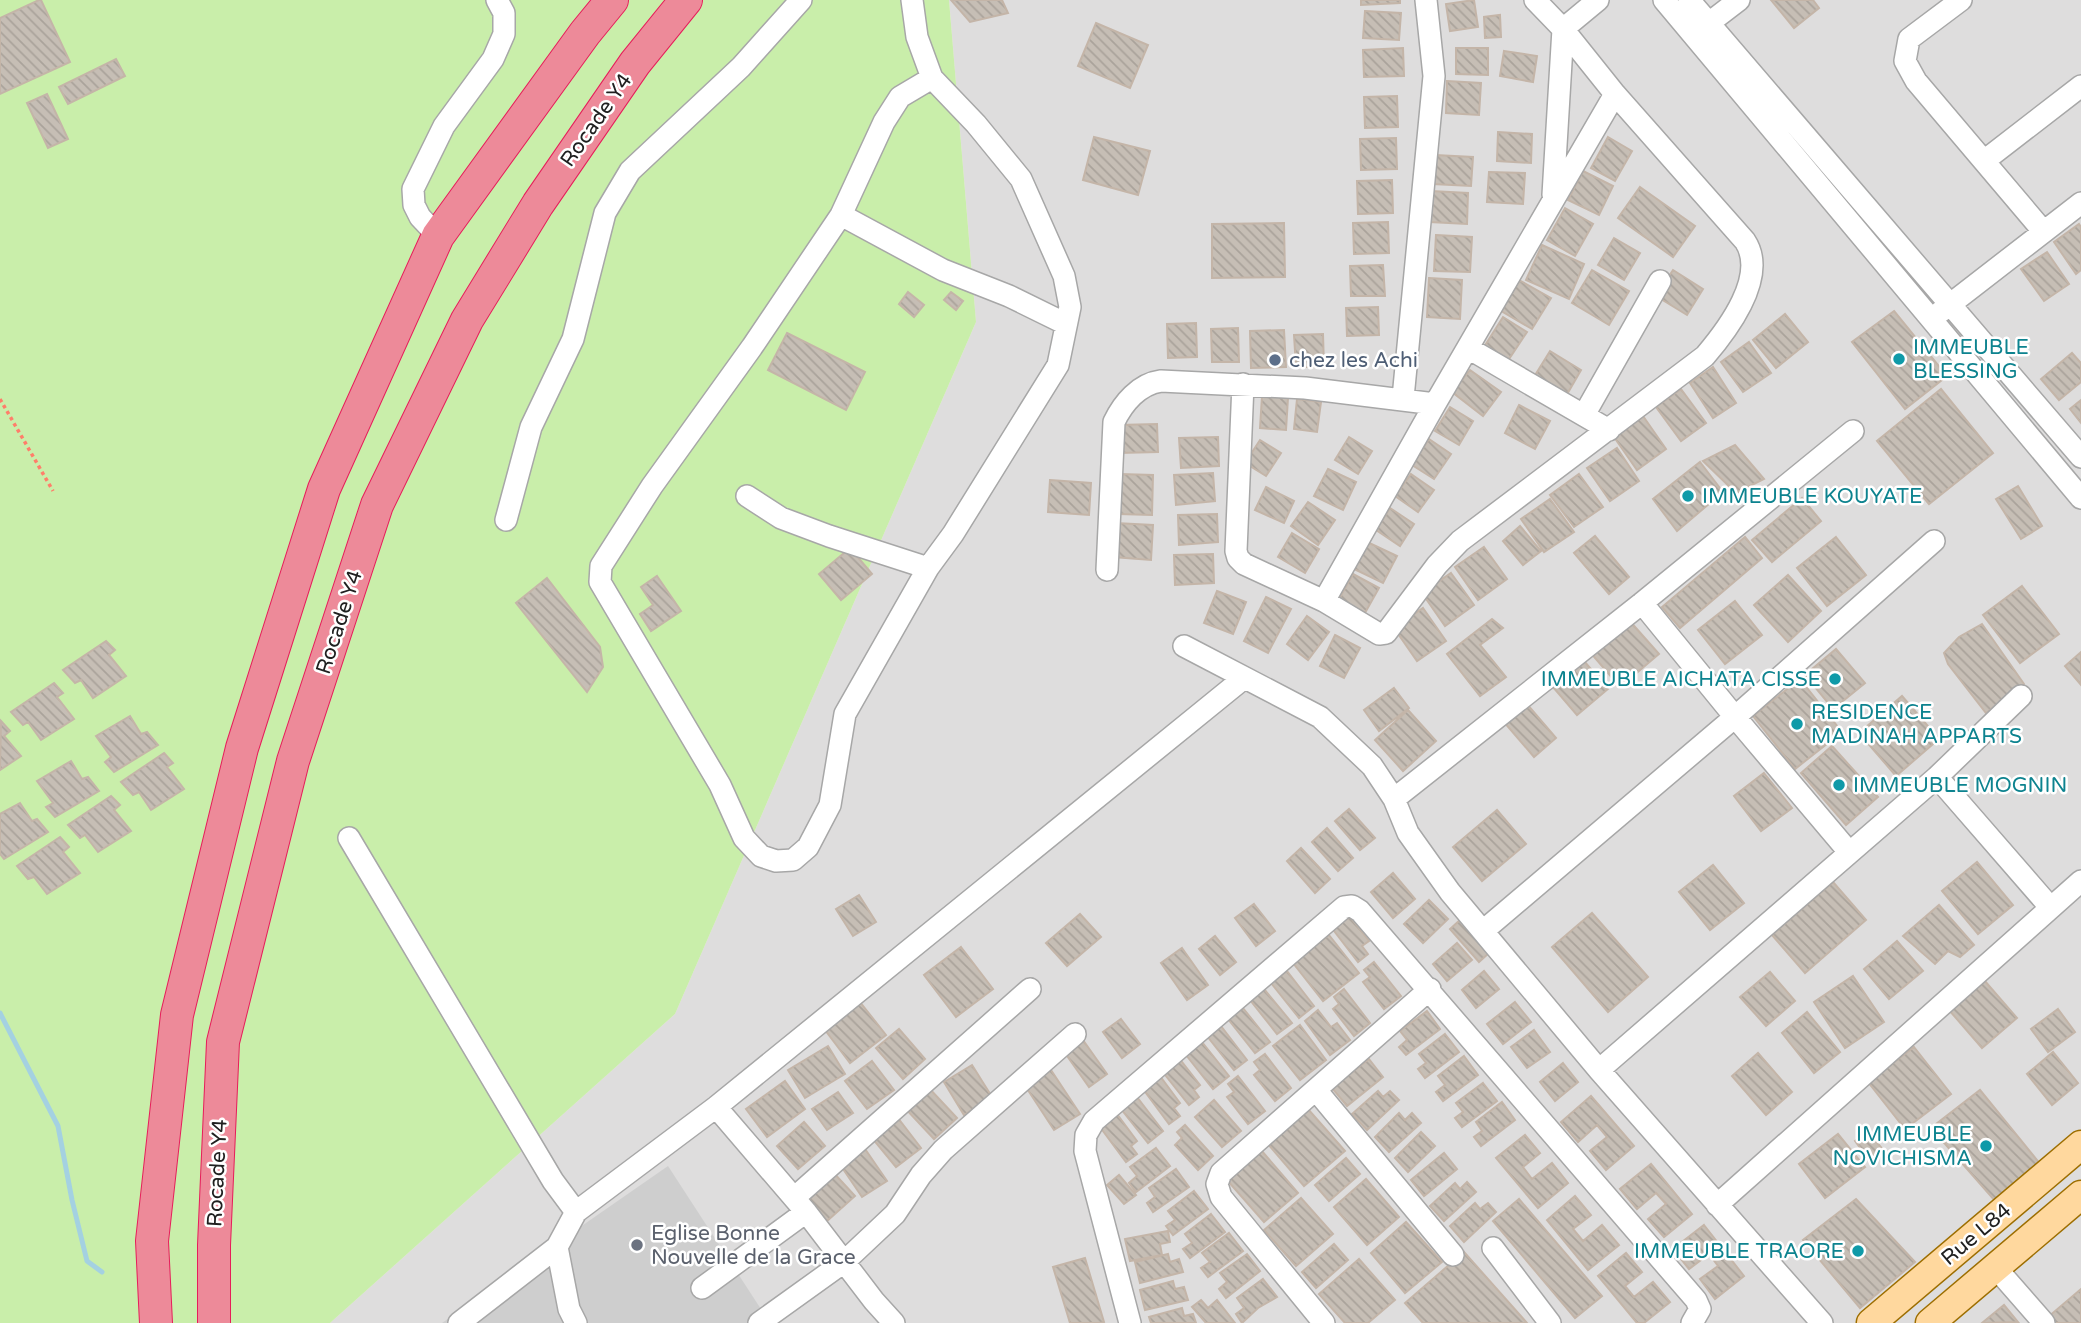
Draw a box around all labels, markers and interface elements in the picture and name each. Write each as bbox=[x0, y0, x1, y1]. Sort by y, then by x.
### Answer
street label: Rocade Y4 bbox=[555, 69, 638, 172]
place label: IMMEUBLE BLESSING bbox=[1913, 335, 2029, 384]
place label: chez les Achi bbox=[1289, 348, 1418, 373]
marker: IMMEUBLE BLESSING bbox=[1891, 351, 1907, 367]
marker: chez les Achi bbox=[1267, 352, 1283, 368]
place label: IMMEUBLE KOUYATE bbox=[1702, 484, 1923, 509]
marker: IMMEUBLE KOUYATE bbox=[1680, 488, 1696, 504]
street label: Rocade Y4 bbox=[311, 567, 368, 677]
place label: IMMEUBLE AICHATA CISSE bbox=[1541, 667, 1821, 692]
marker: IMMEUBLE AICHATA CISSE bbox=[1827, 671, 1843, 687]
place label: RESIDENCE MADINAH APPARTS bbox=[1811, 700, 2022, 749]
marker: RESIDENCE MADINAH APPARTS bbox=[1789, 716, 1805, 732]
place label: IMMEUBLE MOGNIN bbox=[1853, 773, 2067, 798]
marker: IMMEUBLE MOGNIN bbox=[1831, 777, 1847, 793]
street label: Rocade Y4 bbox=[202, 1118, 233, 1228]
place label: IMMEUBLE NOVICHISMA bbox=[1832, 1122, 1972, 1171]
marker: IMMEUBLE NOVICHISMA bbox=[1978, 1138, 1994, 1154]
street label: Rue L84 bbox=[1936, 1198, 2016, 1271]
place label: Eglise Bonne Nouvelle de la Grace bbox=[651, 1221, 856, 1270]
marker: Eglise Bonne Nouvelle de la Grace bbox=[629, 1237, 645, 1253]
place label: IMMEUBLE TRAORE bbox=[1634, 1239, 1844, 1264]
marker: IMMEUBLE TRAORE bbox=[1850, 1243, 1866, 1259]

